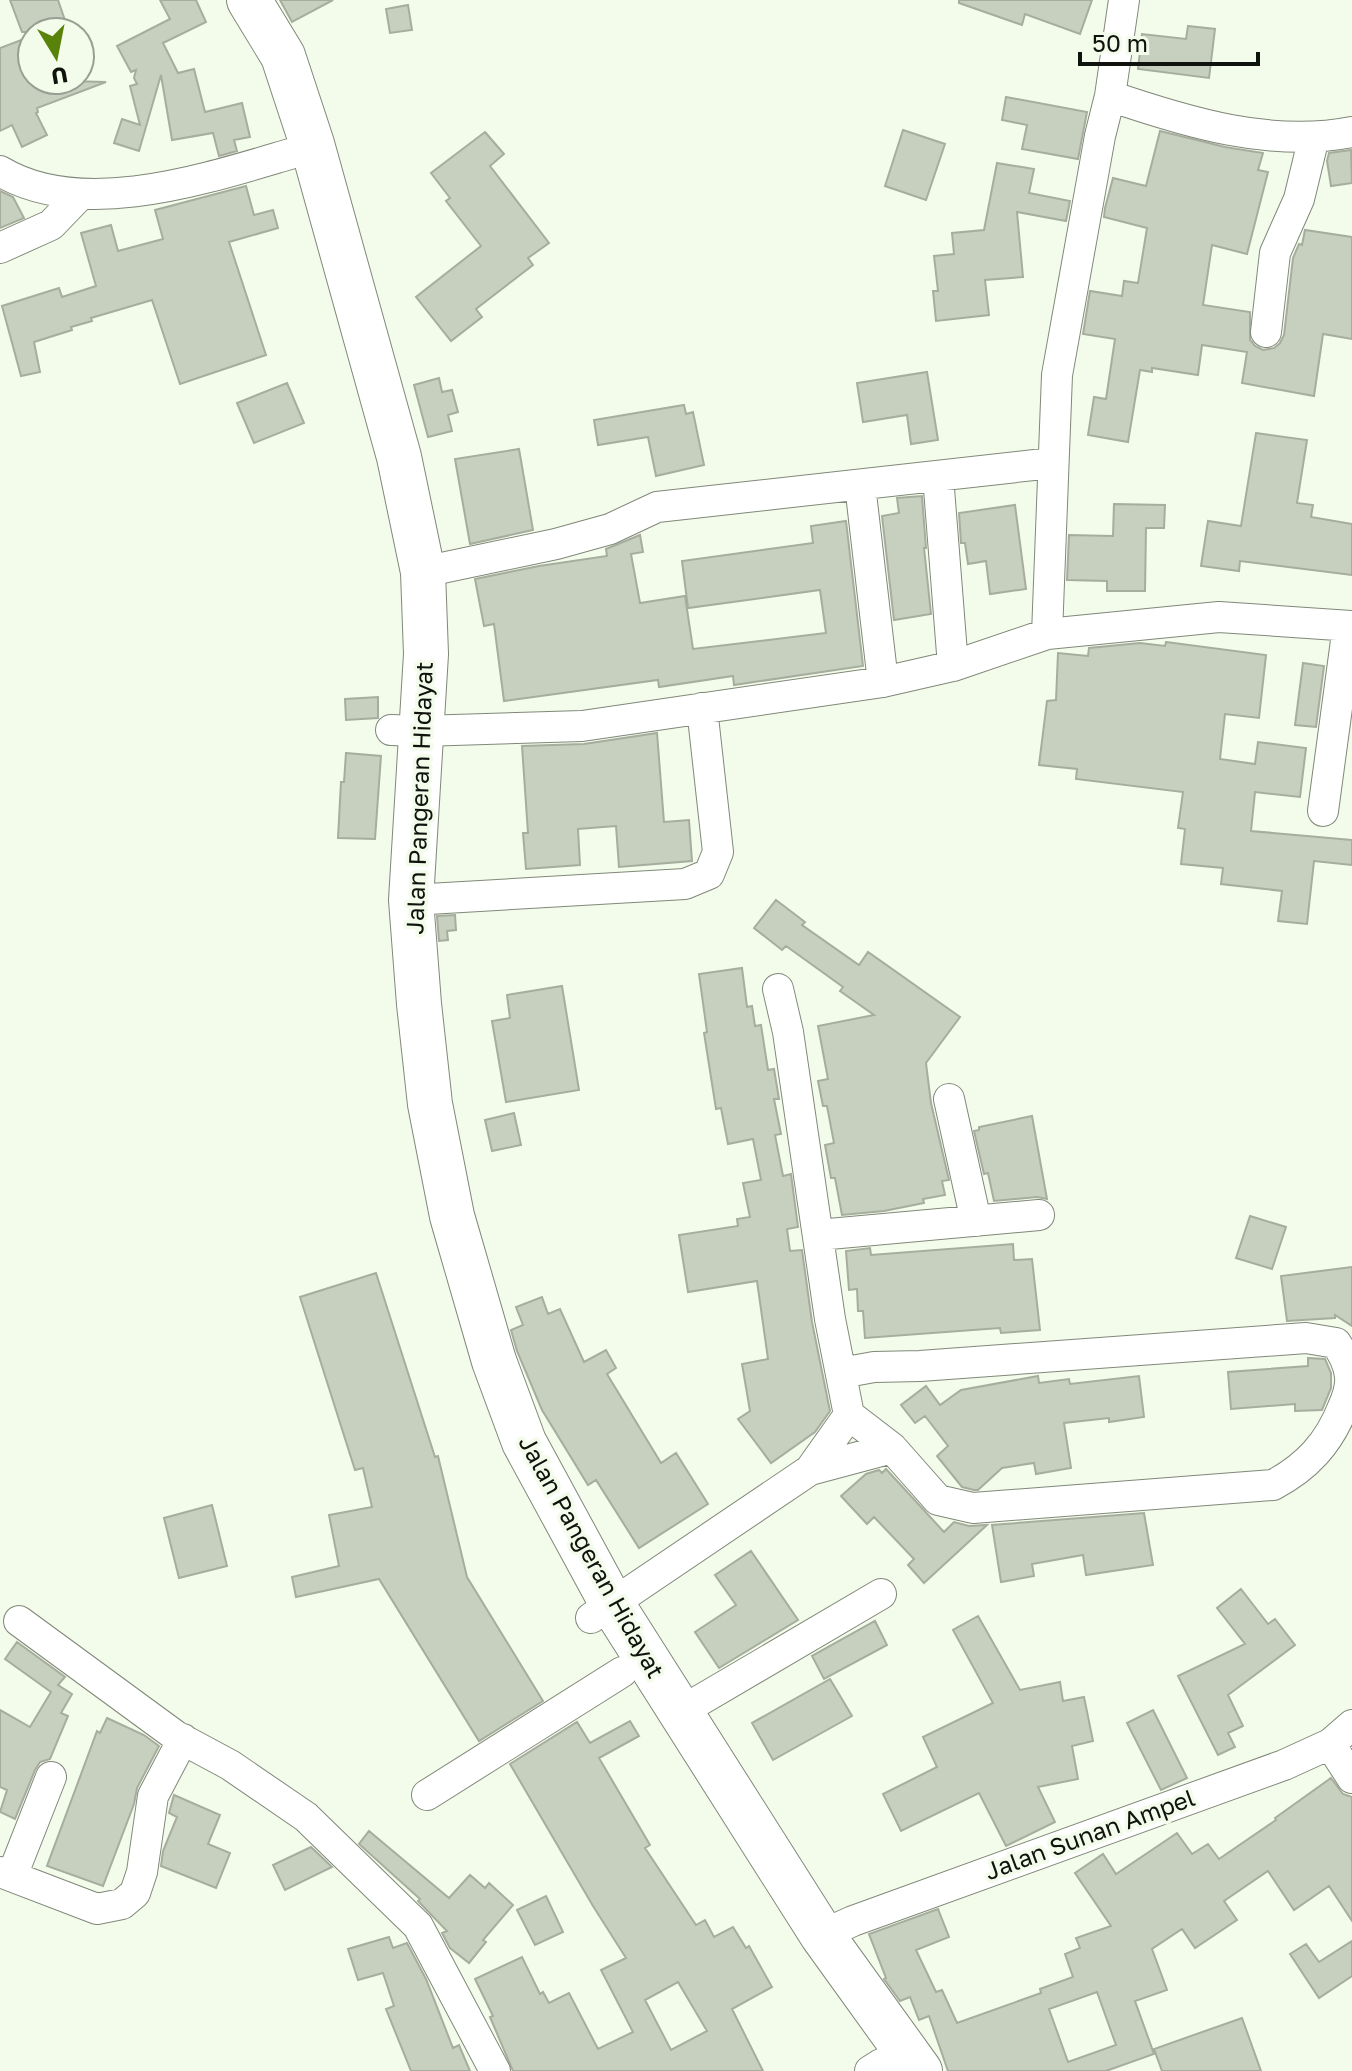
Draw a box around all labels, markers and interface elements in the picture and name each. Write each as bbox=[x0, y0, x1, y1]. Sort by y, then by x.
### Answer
north arrow bbox=[16, 16, 96, 96]
scale bar bbox=[1080, 16, 1258, 66]
text: 50 m bbox=[1092, 28, 1148, 57]
text: U bbox=[49, 61, 70, 91]
street label: Jalan Pangeran Hidayat bbox=[399, 661, 438, 935]
street label: Jalan Pangeran Hidayat bbox=[513, 1430, 671, 1683]
street label: Jalan Sunan Ampel bbox=[980, 1782, 1199, 1885]

